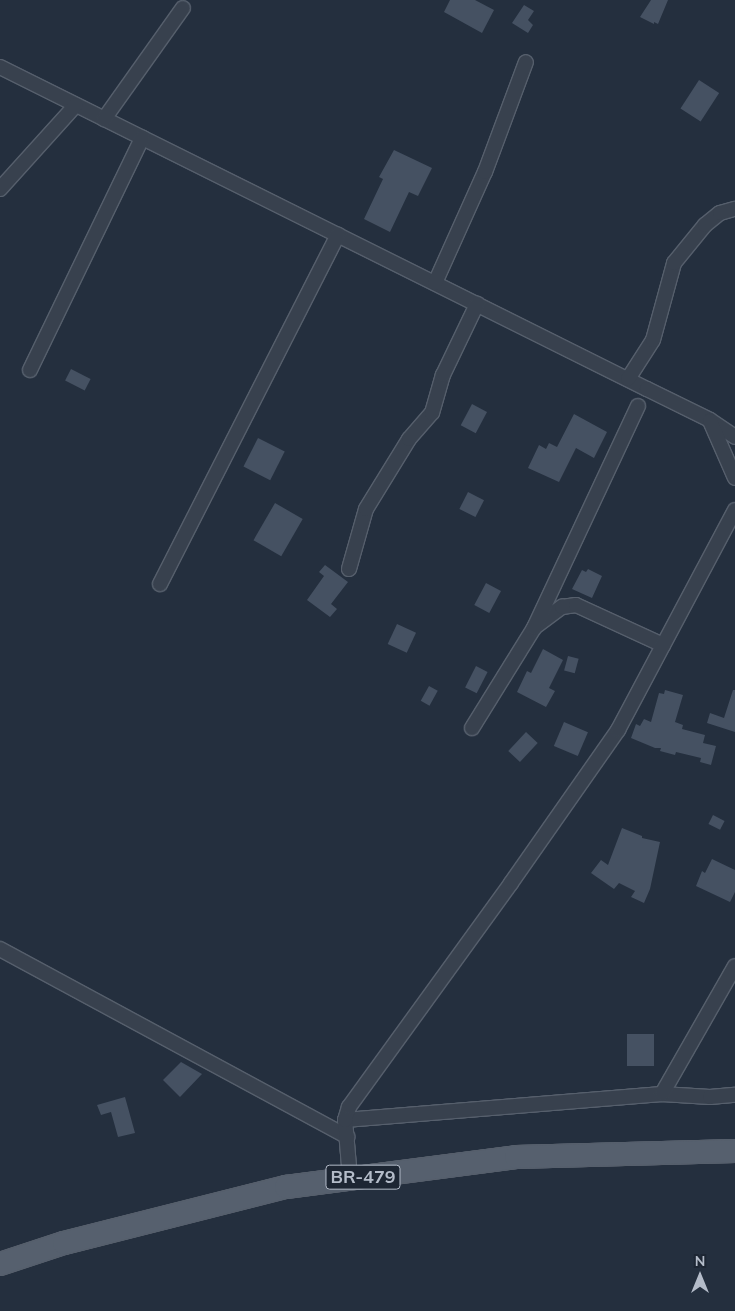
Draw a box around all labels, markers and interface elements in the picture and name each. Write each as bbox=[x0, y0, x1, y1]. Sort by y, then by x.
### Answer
road number: BR-479 bbox=[324, 1162, 402, 1192]
north arrow bbox=[675, 1251, 725, 1301]
text: N bbox=[695, 1252, 705, 1270]

